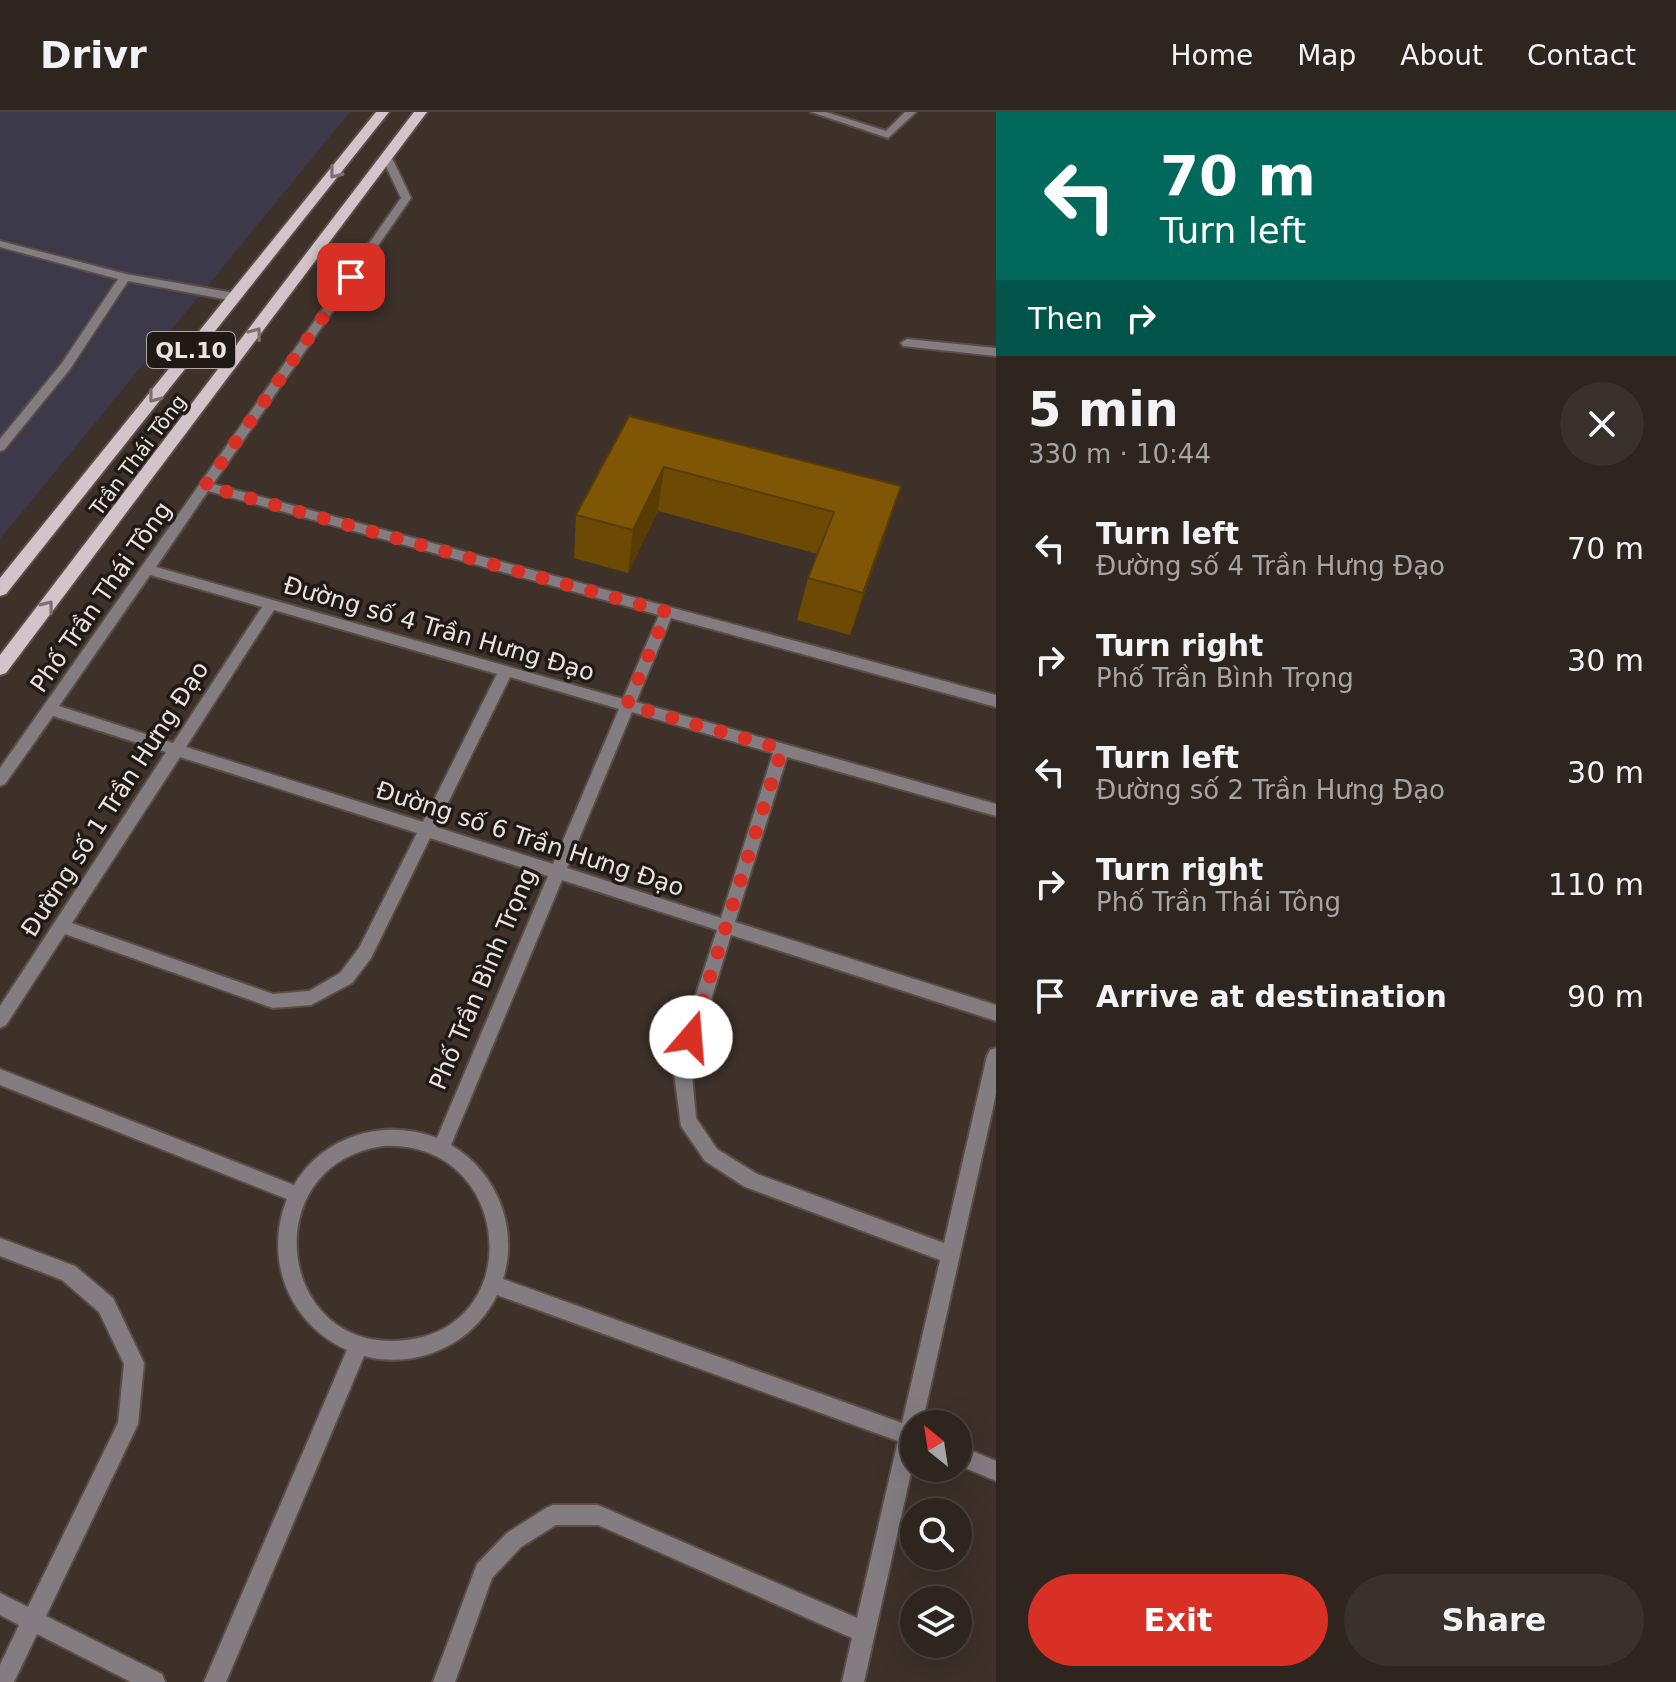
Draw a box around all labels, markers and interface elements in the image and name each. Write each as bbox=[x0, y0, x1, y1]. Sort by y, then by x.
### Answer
text: Drivr bbox=[40, 33, 147, 77]
text: Home bbox=[1170, 39, 1253, 72]
text: Map bbox=[1297, 39, 1356, 72]
text: About bbox=[1400, 39, 1483, 72]
text: Contact bbox=[1527, 39, 1636, 72]
text: 70 m bbox=[1160, 143, 1316, 208]
icon: left bbox=[1028, 144, 1132, 248]
one-way arrow bbox=[331, 164, 345, 179]
text: Turn left bbox=[1160, 210, 1306, 251]
pin bbox=[317, 243, 385, 311]
icon: arrive bbox=[329, 255, 373, 299]
icon: right bbox=[1119, 296, 1163, 340]
text: Then bbox=[1028, 301, 1103, 336]
one-way arrow bbox=[247, 327, 261, 342]
road number: QL.10 bbox=[147, 332, 235, 368]
text: 5 min bbox=[1028, 381, 1179, 437]
button: close bbox=[1560, 382, 1644, 466]
one-way arrow bbox=[149, 388, 163, 403]
street label: Trần Thái Tông bbox=[84, 390, 191, 521]
text: 330 m · 10:44 bbox=[1028, 439, 1211, 469]
street label: Phố Trần Thái Tông bbox=[25, 496, 177, 698]
text: Turn left bbox=[1096, 516, 1239, 551]
icon: left bbox=[1028, 526, 1072, 570]
text: 70 m bbox=[1567, 531, 1644, 566]
text: Đường số 4 Trần Hưng Đạo bbox=[1096, 551, 1445, 581]
street label: Đường số 4 Trần Hưng Đạo bbox=[280, 571, 598, 687]
one-way arrow bbox=[38, 601, 52, 615]
text: Turn right bbox=[1096, 628, 1263, 663]
icon: right bbox=[1028, 638, 1072, 682]
text: 30 m bbox=[1567, 643, 1644, 678]
street label: Đường số 1 Trần Hưng Đạo bbox=[16, 656, 214, 942]
text: Phố Trần Bình Trọng bbox=[1096, 663, 1354, 693]
text: Turn left bbox=[1096, 740, 1239, 775]
icon: left bbox=[1028, 750, 1072, 794]
text: 30 m bbox=[1567, 755, 1644, 790]
text: Đường số 2 Trần Hưng Đạo bbox=[1096, 775, 1445, 805]
street label: Đường số 6 Trần Hưng Đạo bbox=[372, 776, 688, 902]
text: Turn right bbox=[1096, 852, 1263, 887]
icon: right bbox=[1028, 862, 1072, 906]
street label: Phố Trần Bình Trọng bbox=[424, 864, 542, 1094]
text: 110 m bbox=[1548, 867, 1644, 902]
text: Phố Trần Thái Tông bbox=[1096, 887, 1341, 917]
icon: arrive bbox=[1028, 974, 1072, 1018]
text: Arrive at destination bbox=[1096, 979, 1447, 1014]
text: 90 m bbox=[1567, 979, 1644, 1014]
position arrow bbox=[649, 995, 733, 1079]
north arrow bbox=[900, 1410, 972, 1482]
map controls bbox=[900, 1410, 972, 1658]
button: search bbox=[900, 1498, 972, 1570]
button: Exit bbox=[1028, 1574, 1328, 1666]
button: Share bbox=[1344, 1574, 1644, 1666]
button: layers bbox=[900, 1586, 972, 1658]

